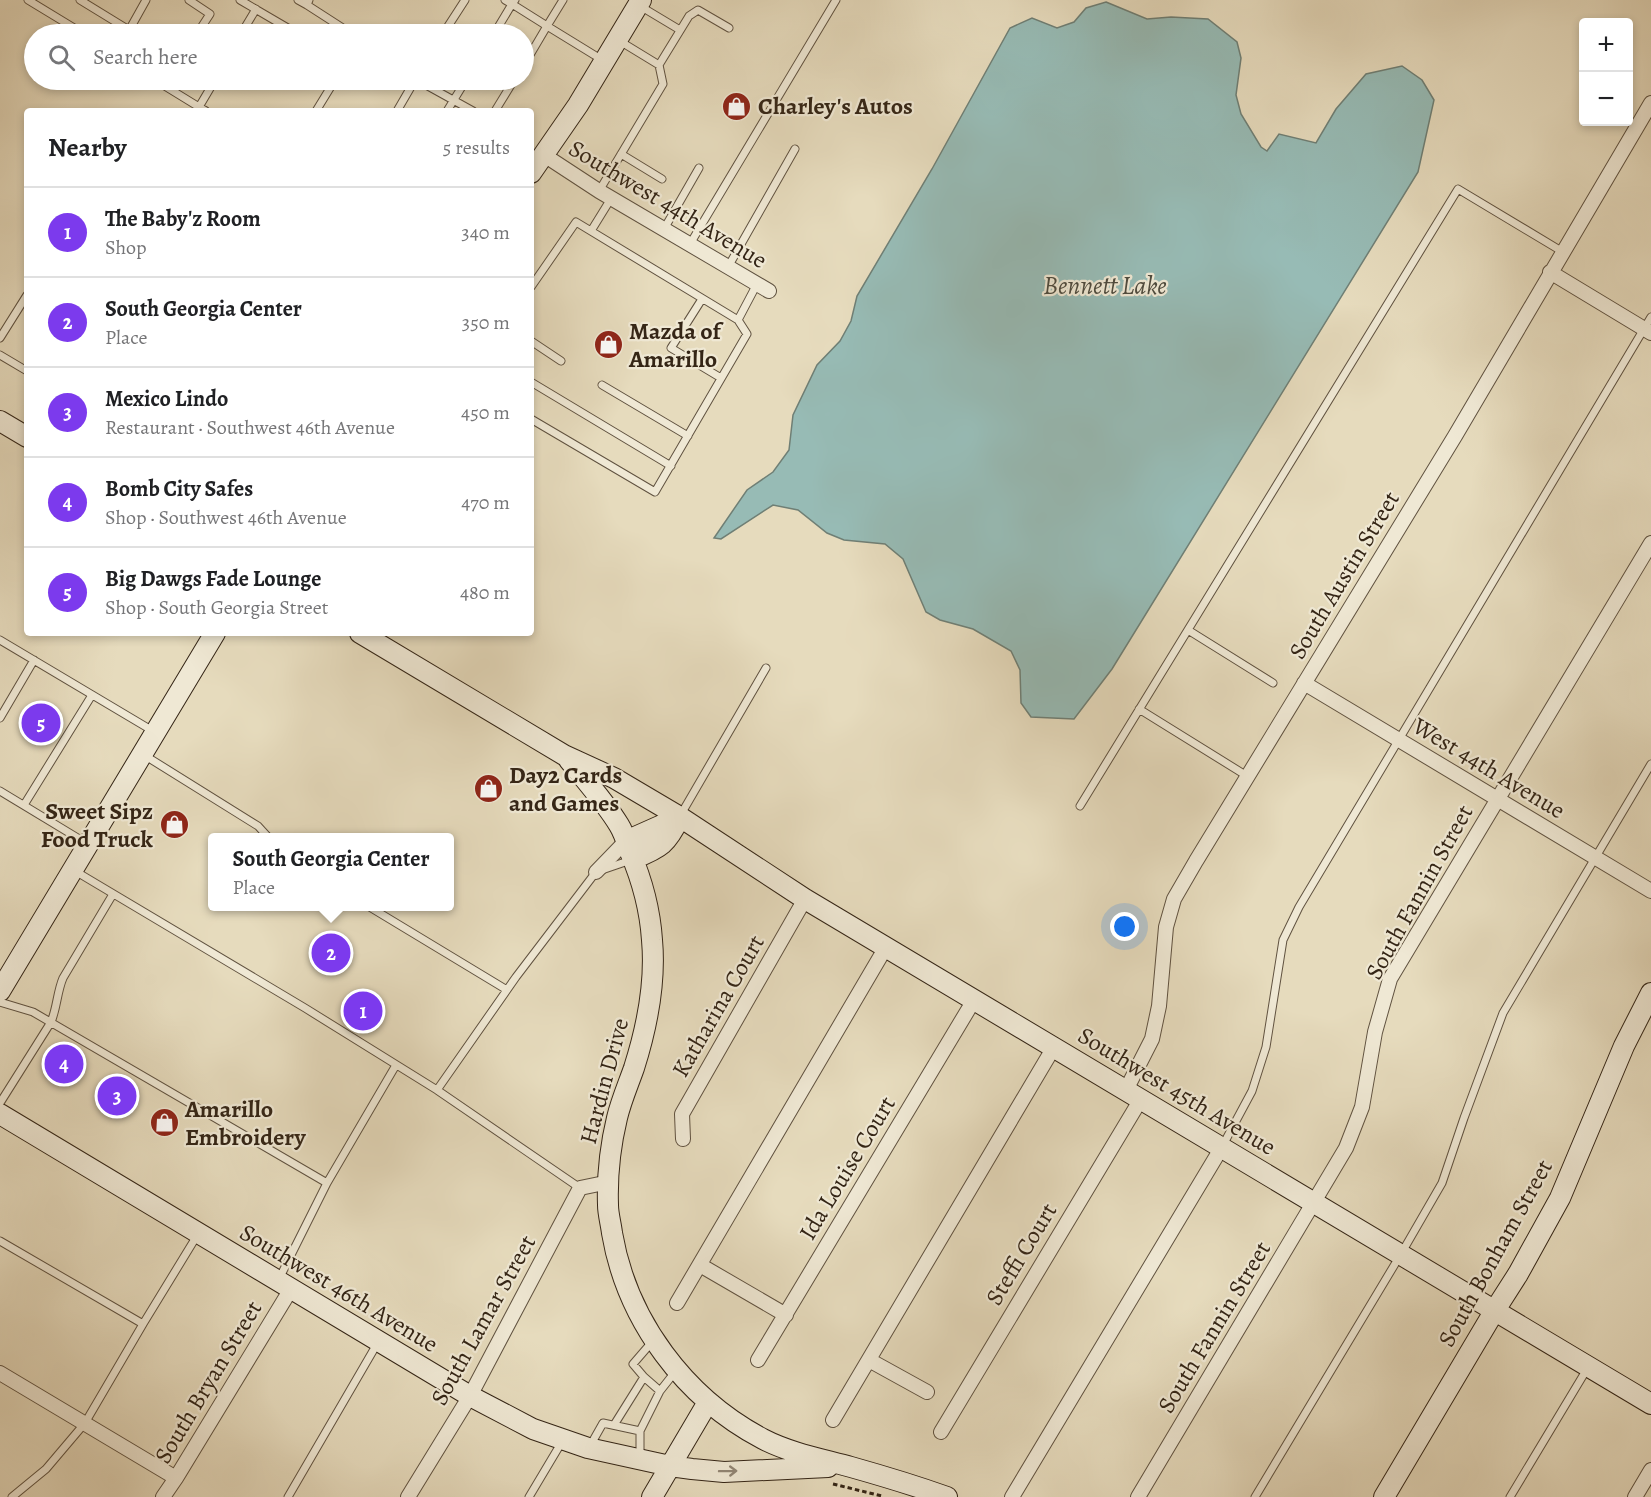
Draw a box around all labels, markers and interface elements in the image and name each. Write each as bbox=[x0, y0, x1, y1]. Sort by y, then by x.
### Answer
map controls bbox=[1579, 18, 1633, 126]
button: + bbox=[1579, 18, 1633, 72]
search box bbox=[24, 24, 534, 90]
icon: search bbox=[45, 41, 78, 74]
text: Search here bbox=[93, 42, 198, 72]
button: − bbox=[1579, 72, 1633, 126]
shop icon: Charley's Autos bbox=[721, 90, 753, 122]
place label: Charley's Autos bbox=[758, 90, 913, 122]
text: Nearby bbox=[48, 130, 127, 165]
street label: Southwest 44th Avenue bbox=[563, 132, 773, 276]
text: 5 results bbox=[443, 134, 510, 161]
text: The Baby'z Room bbox=[105, 204, 261, 234]
text: 1 bbox=[64, 219, 71, 246]
text: 340 m bbox=[461, 219, 510, 246]
text: Shop bbox=[105, 234, 147, 261]
water label: Bennett Lake bbox=[1043, 268, 1167, 303]
text: South Georgia Center bbox=[105, 294, 302, 324]
text: 2 bbox=[63, 309, 72, 336]
text: 350 m bbox=[462, 309, 510, 336]
place label: Mazda of Amarillo bbox=[628, 315, 725, 375]
text: Place bbox=[105, 324, 147, 351]
shop icon: Mazda of Amarillo bbox=[592, 329, 624, 361]
text: Mexico Lindo bbox=[105, 384, 228, 414]
text: 3 bbox=[63, 399, 72, 426]
text: 450 m bbox=[461, 399, 510, 426]
text: Restaurant · Southwest 46th Avenue bbox=[105, 414, 395, 441]
text: Bomb City Safes bbox=[105, 474, 253, 504]
street label: South Austin Street bbox=[1281, 485, 1407, 665]
text: 4 bbox=[63, 489, 72, 516]
text: 470 m bbox=[461, 489, 510, 516]
text: Shop · Southwest 46th Avenue bbox=[105, 504, 347, 531]
text: Big Dawgs Fade Lounge bbox=[105, 564, 321, 594]
text: 5 bbox=[63, 579, 72, 606]
text: 480 m bbox=[460, 579, 510, 606]
text: Shop · South Georgia Street bbox=[105, 594, 328, 621]
pin: 5 bbox=[22, 700, 60, 746]
street label: West 44th Avenue bbox=[1406, 709, 1571, 826]
place label: Day2 Cards and Games bbox=[509, 759, 622, 819]
shop icon: Day2 Cards and Games bbox=[472, 773, 504, 805]
place label: Sweet Sipz Food Truck bbox=[41, 795, 154, 855]
street label: South Fannin Street bbox=[1358, 799, 1480, 985]
shop icon: Sweet Sipz Food Truck bbox=[158, 809, 190, 841]
popup bbox=[208, 833, 454, 911]
text: South Georgia Center bbox=[233, 844, 429, 874]
text: Place bbox=[233, 874, 275, 901]
your location bbox=[1110, 912, 1139, 941]
street label: Katharina Court bbox=[664, 929, 772, 1083]
pin: 2 bbox=[312, 930, 350, 976]
pin: 1 bbox=[344, 988, 382, 1034]
street label: Hardin Drive bbox=[572, 1014, 636, 1148]
street label: Southwest 45th Avenue bbox=[1072, 1019, 1282, 1163]
pin: 4 bbox=[44, 1042, 84, 1086]
pin: 3 bbox=[98, 1074, 136, 1118]
street label: Ida Louise Court bbox=[791, 1090, 903, 1246]
place label: Amarillo Embroidery bbox=[184, 1093, 306, 1153]
shop icon: Amarillo Embroidery bbox=[148, 1107, 180, 1139]
street label: South Bonham Street bbox=[1430, 1154, 1560, 1352]
street label: Steffi Court bbox=[978, 1197, 1064, 1311]
street label: Southwest 46th Avenue bbox=[234, 1216, 444, 1360]
street label: South Lamar Street bbox=[423, 1229, 543, 1411]
street label: South Fannin Street bbox=[1150, 1235, 1278, 1419]
street label: South Bryan Street bbox=[147, 1295, 269, 1469]
one-way arrow bbox=[718, 1465, 738, 1477]

